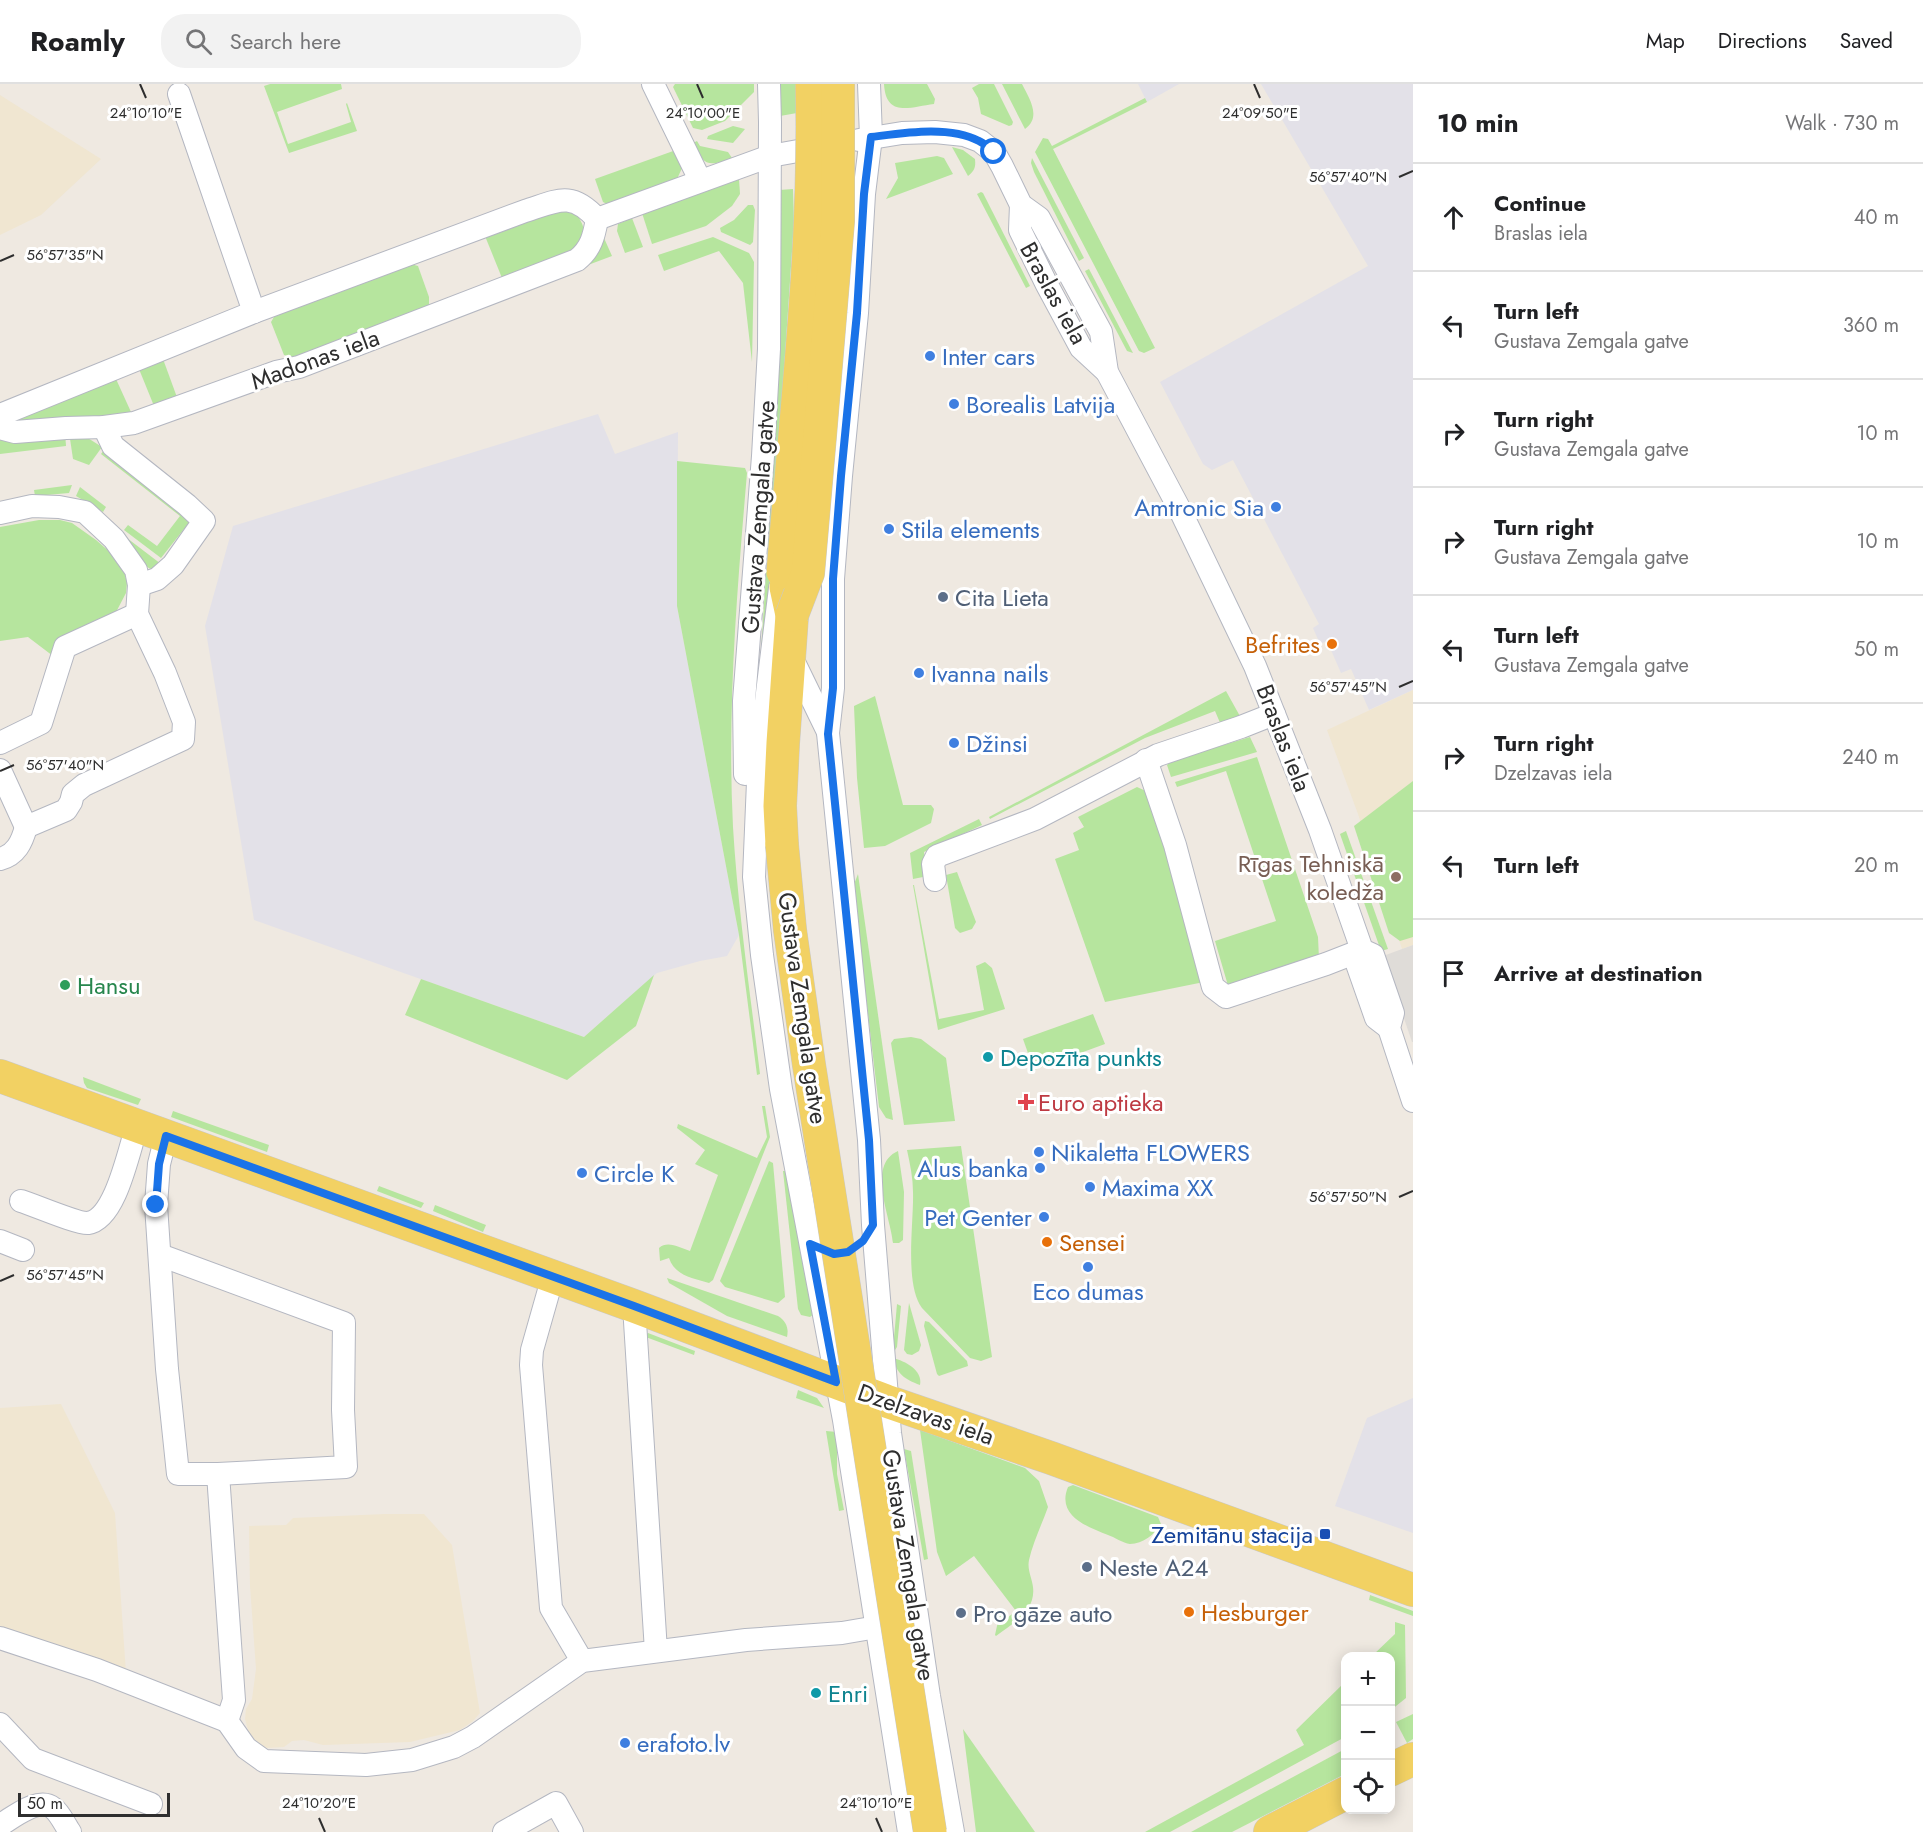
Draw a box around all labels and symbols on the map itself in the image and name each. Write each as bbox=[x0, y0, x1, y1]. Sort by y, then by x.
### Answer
text: 24°10'10"E bbox=[110, 102, 182, 124]
text: 24°10'00"E bbox=[666, 102, 740, 124]
text: 24°09'50"E bbox=[1222, 102, 1298, 124]
route start bbox=[980, 138, 1006, 164]
text: 56°57'40"N bbox=[1309, 166, 1387, 188]
street label: Braslas iela bbox=[1011, 235, 1097, 351]
text: 56°57'35"N bbox=[26, 244, 104, 266]
street label: Madonas iela bbox=[246, 320, 384, 398]
place label: Inter cars bbox=[942, 339, 1035, 374]
marker: Inter cars bbox=[923, 349, 937, 363]
place label: Borealis Latvija bbox=[966, 387, 1115, 422]
marker: Borealis Latvija bbox=[947, 397, 961, 411]
street label: Gustava Zemgala gatve bbox=[732, 399, 784, 635]
place label: Amtronic Sia bbox=[1134, 490, 1264, 525]
marker: Amtronic Sia bbox=[1269, 500, 1283, 514]
place label: Stila elements bbox=[901, 512, 1040, 547]
marker: Stila elements bbox=[882, 522, 896, 536]
place label: Cita Lieta bbox=[955, 580, 1049, 615]
marker: Cita Lieta bbox=[936, 590, 950, 604]
place label: Befrites bbox=[1245, 627, 1320, 662]
marker: Befrites bbox=[1325, 637, 1339, 651]
place label: Ivanna nails bbox=[931, 656, 1049, 691]
marker: Ivanna nails bbox=[912, 666, 926, 680]
text: 56°57'45"N bbox=[1309, 676, 1387, 698]
street label: Braslas iela bbox=[1248, 679, 1320, 797]
place label: Džinsi bbox=[966, 726, 1028, 761]
marker: Džinsi bbox=[947, 736, 961, 750]
text: 56°57'40"N bbox=[26, 754, 104, 776]
place label: Rīgas Tehniskā koledža bbox=[1238, 846, 1384, 909]
marker: Rīgas Tehniskā koledža bbox=[1389, 870, 1403, 884]
street label: Gustava Zemgala gatve bbox=[769, 890, 837, 1126]
place label: Hansu bbox=[77, 968, 141, 1003]
marker: Hansu bbox=[58, 978, 72, 992]
place label: Depozīta punkts bbox=[1000, 1040, 1162, 1075]
marker: Depozīta punkts bbox=[981, 1050, 995, 1064]
place label: Euro aptieka bbox=[1038, 1085, 1164, 1120]
marker: Euro aptieka bbox=[1019, 1095, 1033, 1109]
place label: Nikaletta FLOWERS bbox=[1051, 1135, 1250, 1170]
marker: Nikaletta FLOWERS bbox=[1032, 1145, 1046, 1159]
place label: Alus banka bbox=[917, 1151, 1028, 1186]
place label: Circle K bbox=[594, 1156, 675, 1191]
marker: Alus banka bbox=[1033, 1161, 1047, 1175]
marker: Circle K bbox=[575, 1166, 589, 1180]
place label: Maxima XX bbox=[1102, 1170, 1214, 1205]
marker: Maxima XX bbox=[1083, 1180, 1097, 1194]
text: 56°57'50"N bbox=[1309, 1186, 1387, 1208]
route end bbox=[142, 1191, 168, 1217]
place label: Pet Genter bbox=[924, 1200, 1033, 1235]
marker: Pet Genter bbox=[1037, 1210, 1051, 1224]
place label: Sensei bbox=[1059, 1225, 1125, 1260]
marker: Sensei bbox=[1040, 1235, 1054, 1249]
marker: Eco dumas bbox=[1081, 1260, 1095, 1274]
text: 56°57'45"N bbox=[26, 1264, 104, 1286]
place label: Eco dumas bbox=[1032, 1274, 1144, 1309]
street label: Dzelzavas iela bbox=[853, 1374, 999, 1454]
street label: Gustava Zemgala gatve bbox=[873, 1447, 945, 1683]
place label: Zemitānu stacija bbox=[1151, 1517, 1313, 1552]
marker: Zemitānu stacija bbox=[1318, 1527, 1332, 1541]
place label: Neste A24 bbox=[1099, 1550, 1208, 1585]
marker: Neste A24 bbox=[1080, 1560, 1094, 1574]
place label: Hesburger bbox=[1201, 1595, 1309, 1630]
place label: Pro gāze auto bbox=[973, 1596, 1112, 1631]
marker: Hesburger bbox=[1182, 1605, 1196, 1619]
marker: Pro gāze auto bbox=[954, 1606, 968, 1620]
place label: Enri bbox=[828, 1676, 868, 1711]
marker: Enri bbox=[809, 1686, 823, 1700]
place label: erafoto.lv bbox=[637, 1726, 730, 1761]
marker: erafoto.lv bbox=[618, 1736, 632, 1750]
scale bar bbox=[18, 1790, 170, 1818]
text: 24°10'20"E bbox=[282, 1792, 356, 1814]
text: 24°10'10"E bbox=[840, 1792, 912, 1814]

